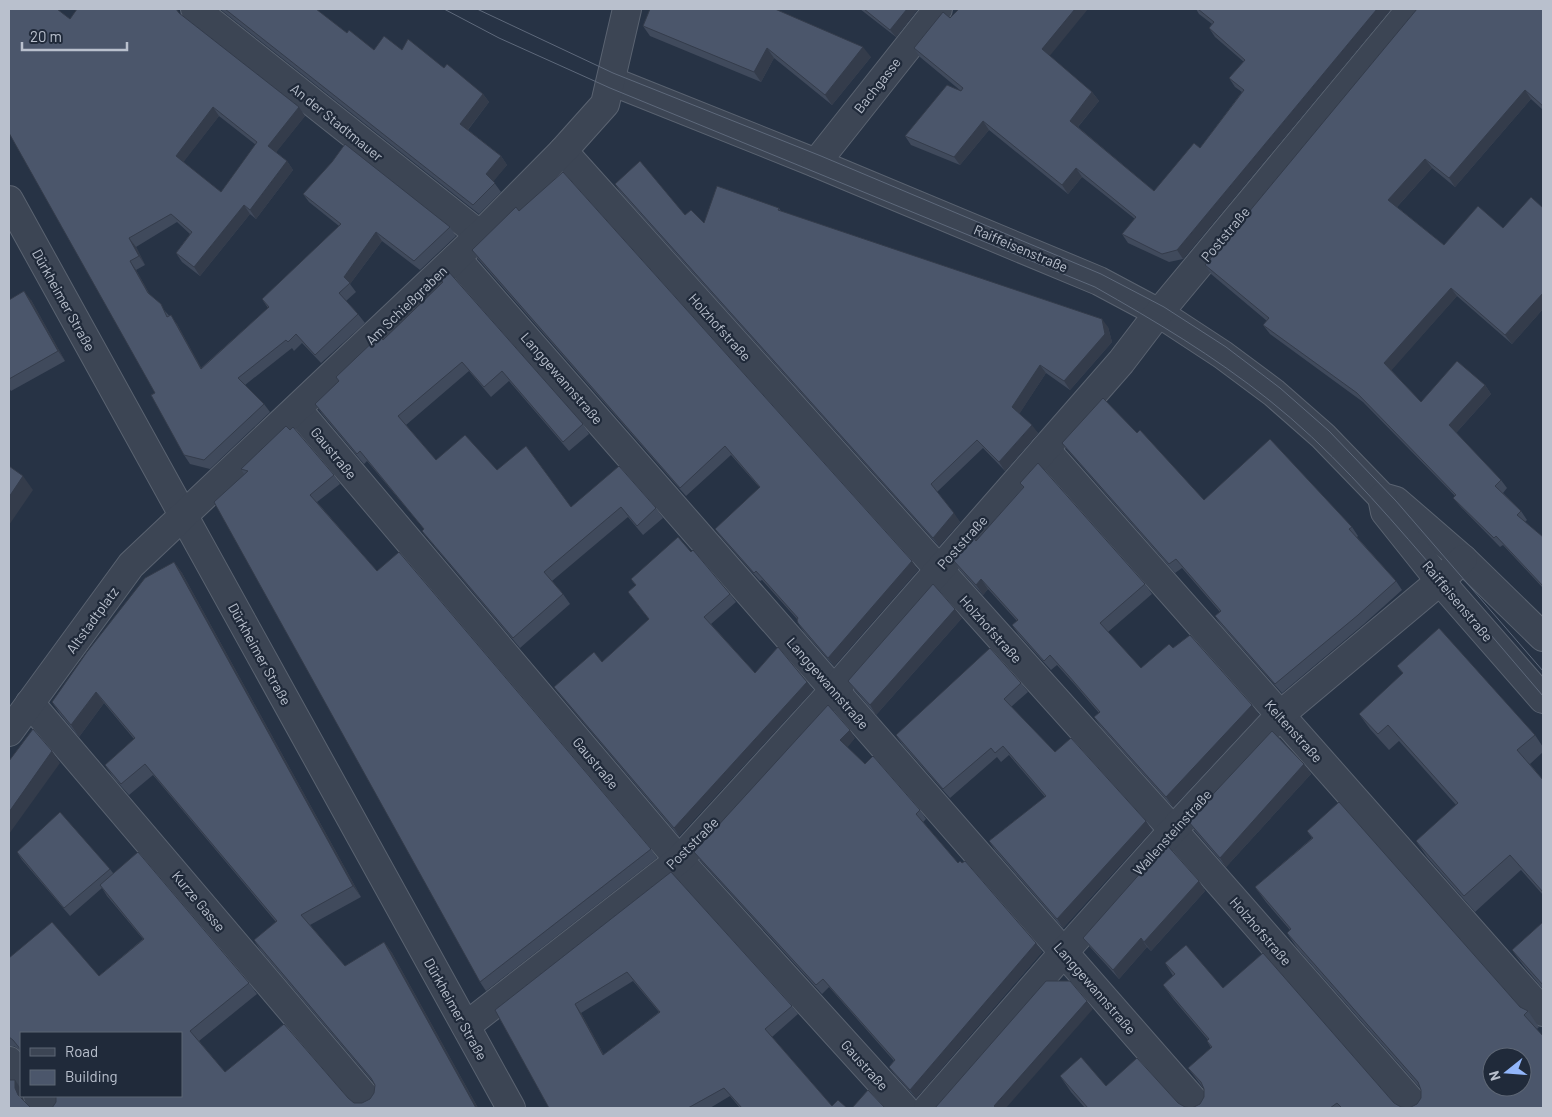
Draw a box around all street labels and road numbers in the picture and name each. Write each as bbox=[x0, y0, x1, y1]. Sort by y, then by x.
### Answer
street label: Bachgasse bbox=[850, 54, 904, 116]
street label: An der Stadtmauer bbox=[287, 80, 387, 164]
street label: Poststraße bbox=[1197, 203, 1253, 265]
street label: Raiffeisenstraße bbox=[971, 221, 1071, 275]
street label: Dürkheimer Straße bbox=[29, 246, 99, 354]
street label: Am Schießgraben bbox=[362, 262, 450, 348]
street label: Holzhofstraße bbox=[685, 290, 755, 364]
street label: Langgewannstraße bbox=[517, 328, 607, 428]
street label: Gaustraße bbox=[307, 424, 361, 482]
street label: Poststraße bbox=[933, 511, 991, 573]
street label: Raiffeisenstraße bbox=[1419, 557, 1497, 645]
street label: Altstadtplatz bbox=[62, 583, 122, 657]
street label: Holzhofstraße bbox=[956, 592, 1026, 666]
street label: Dürkheimer Straße bbox=[225, 600, 295, 708]
street label: Langgewannstraße bbox=[783, 633, 873, 733]
street label: Keltenstraße bbox=[1262, 696, 1326, 766]
street label: Gaustraße bbox=[569, 734, 623, 792]
street label: Wallensteinstraße bbox=[1129, 786, 1215, 878]
street label: Poststraße bbox=[662, 813, 722, 873]
street label: Kurze Gasse bbox=[169, 867, 229, 935]
street label: Holzhofstraße bbox=[1227, 893, 1295, 969]
street label: Langgewannstraße bbox=[1050, 938, 1140, 1038]
street label: Dürkheimer Straße bbox=[421, 955, 491, 1063]
street label: Gaustraße bbox=[838, 1036, 892, 1094]

